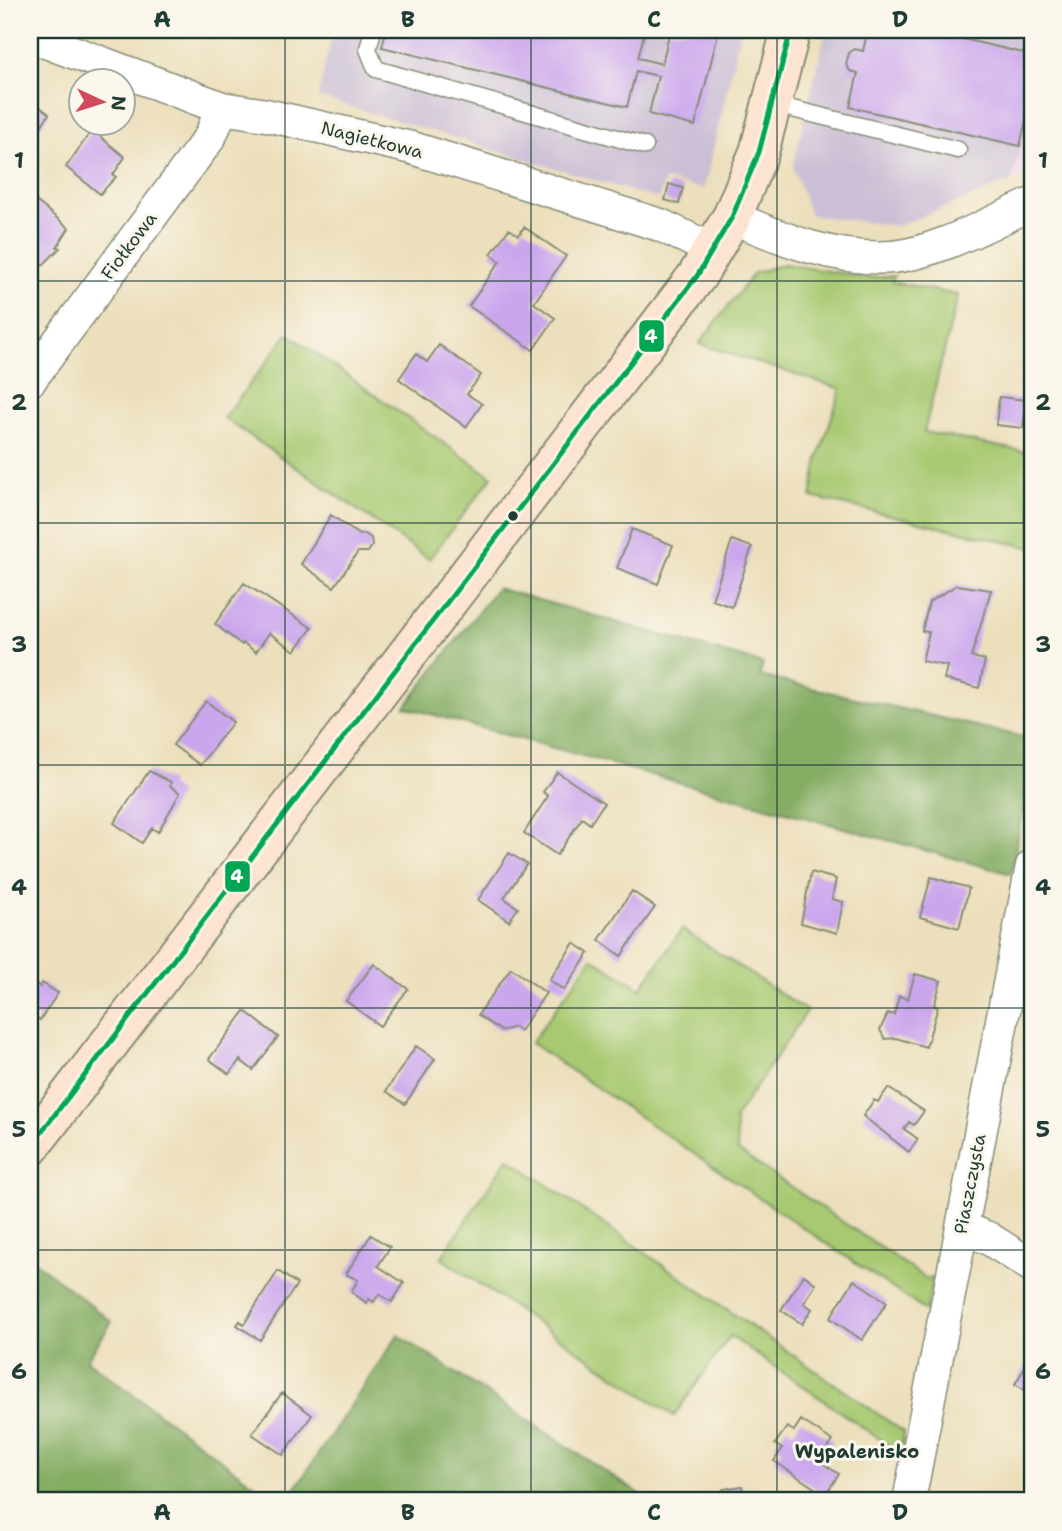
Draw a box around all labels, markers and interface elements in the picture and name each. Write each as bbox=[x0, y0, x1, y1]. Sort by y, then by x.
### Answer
text: A bbox=[153, 4, 171, 34]
text: B bbox=[401, 4, 415, 34]
text: C bbox=[647, 4, 661, 34]
text: D bbox=[892, 4, 908, 34]
north arrow bbox=[66, 66, 136, 136]
text: N bbox=[105, 95, 131, 112]
street label: Nagietkowa bbox=[318, 116, 426, 164]
text: 1 bbox=[14, 145, 24, 175]
text: 1 bbox=[1038, 145, 1048, 175]
street label: Fiołkowa bbox=[96, 207, 162, 285]
line badge: 4 bbox=[638, 319, 665, 353]
text: 4 bbox=[644, 324, 658, 349]
text: 2 bbox=[11, 387, 27, 417]
text: 2 bbox=[1035, 387, 1051, 417]
unlabelled marker bbox=[506, 509, 520, 523]
text: 3 bbox=[11, 629, 27, 659]
text: 3 bbox=[1035, 629, 1051, 659]
line badge: 4 bbox=[224, 860, 251, 893]
text: 4 bbox=[230, 864, 244, 889]
text: 4 bbox=[11, 872, 27, 902]
text: 4 bbox=[1035, 872, 1051, 902]
text: 5 bbox=[12, 1114, 26, 1144]
text: 5 bbox=[1036, 1114, 1050, 1144]
street label: Piaszczysta bbox=[949, 1132, 991, 1236]
text: 6 bbox=[11, 1356, 27, 1386]
text: 6 bbox=[1035, 1356, 1051, 1386]
district label: Wypalenisko bbox=[795, 1439, 919, 1464]
text: A bbox=[153, 1497, 171, 1527]
text: B bbox=[401, 1497, 415, 1527]
text: C bbox=[647, 1497, 661, 1527]
text: D bbox=[892, 1497, 908, 1527]

